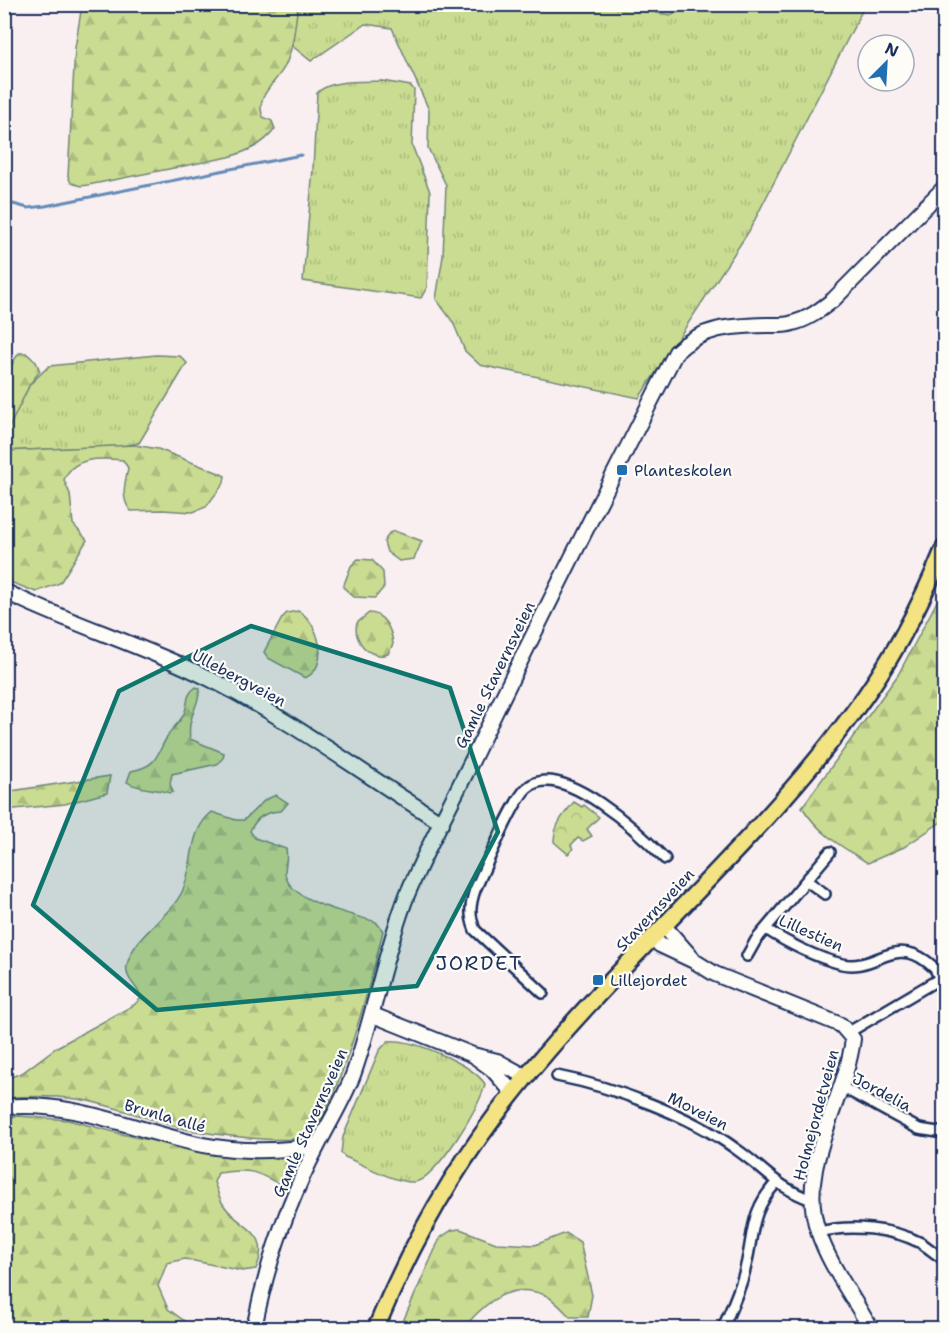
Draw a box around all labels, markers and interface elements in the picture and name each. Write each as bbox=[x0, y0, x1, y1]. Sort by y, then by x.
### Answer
north arrow bbox=[856, 33, 916, 93]
text: N bbox=[882, 38, 902, 62]
place label: Planteskolen bbox=[634, 460, 732, 481]
marker: Planteskolen bbox=[615, 463, 629, 477]
street label: Gamle Stavernsveien bbox=[450, 598, 540, 752]
street label: Ullebergveien bbox=[188, 644, 290, 712]
street label: Stavernsveien bbox=[611, 864, 699, 956]
street label: Lillestien bbox=[776, 910, 847, 957]
district label: JORDET bbox=[435, 950, 523, 976]
place label: Lillejordet bbox=[610, 970, 688, 991]
marker: Lillejordet bbox=[591, 973, 605, 987]
street label: Gamle Stavernsveien bbox=[268, 1045, 352, 1201]
street label: Holmejordetveien bbox=[788, 1047, 844, 1183]
street label: Jordelia bbox=[849, 1068, 915, 1116]
street label: Moveien bbox=[664, 1087, 732, 1135]
street label: Brunla allé bbox=[122, 1094, 208, 1138]

